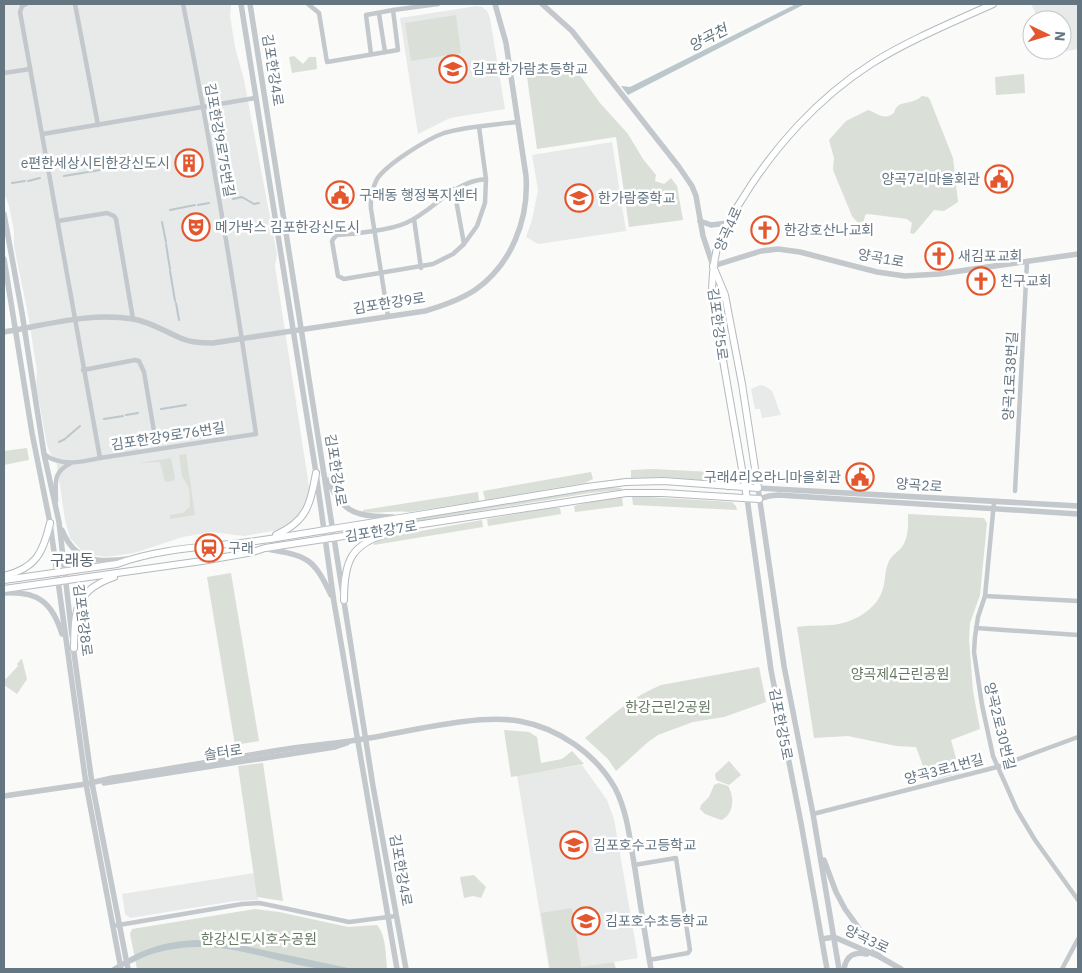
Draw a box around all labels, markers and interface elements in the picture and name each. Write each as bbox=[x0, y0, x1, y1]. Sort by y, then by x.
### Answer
north arrow bbox=[1022, 10, 1072, 60]
water label: 양곡천 bbox=[685, 19, 732, 55]
text: N bbox=[1051, 30, 1069, 42]
street label: 김포한강4로 bbox=[258, 33, 288, 107]
school or university icon: 김포한가람초등학교 bbox=[438, 54, 468, 84]
place label: 김포한가람초등학교 bbox=[472, 60, 588, 78]
street label: 김포한강9로75번길 bbox=[201, 82, 239, 198]
building icon: e편한세상시티한강신도시 bbox=[174, 148, 204, 178]
place label: e편한세상시티한강신도시 bbox=[21, 154, 170, 172]
public building icon: 양곡7리마을회관 bbox=[984, 164, 1014, 194]
place label: 양곡7리마을회관 bbox=[881, 170, 980, 188]
public building icon: 구래동 행정복지센터 bbox=[325, 180, 355, 210]
school or university icon: 한가람중학교 bbox=[564, 183, 594, 213]
place label: 구래동 행정복지센터 bbox=[359, 186, 478, 204]
place label: 한가람중학교 bbox=[598, 189, 675, 207]
street label: 양곡4로 bbox=[710, 204, 746, 254]
theatre icon: 메가박스 김포한강신도시 bbox=[181, 212, 211, 242]
church icon: 한강호산나교회 bbox=[750, 215, 780, 245]
place label: 메가박스 김포한강신도시 bbox=[215, 218, 360, 236]
place label: 한강호산나교회 bbox=[784, 221, 874, 239]
church icon: 새김포교회 bbox=[924, 241, 954, 271]
street label: 양곡1로 bbox=[856, 245, 906, 271]
place label: 새김포교회 bbox=[958, 247, 1022, 265]
church icon: 친구교회 bbox=[966, 266, 996, 296]
place label: 친구교회 bbox=[1000, 272, 1052, 290]
street label: 김포한강5로 bbox=[704, 287, 732, 361]
street label: 김포한강9로 bbox=[352, 288, 426, 318]
street label: 양곡1로38번길 bbox=[999, 331, 1021, 421]
street label: 김포한강9로76번길 bbox=[110, 418, 226, 454]
street label: 김포한강4로 bbox=[321, 433, 351, 507]
public building icon: 구래4리오라니마을회관 bbox=[845, 462, 875, 492]
place label: 구래4리오라니마을회관 bbox=[704, 468, 841, 486]
street label: 양곡2로 bbox=[895, 474, 943, 496]
street label: 김포한강7로 bbox=[344, 516, 418, 546]
station icon: 구래 bbox=[194, 533, 224, 563]
place label: 구래 bbox=[228, 539, 254, 557]
district label: 구래동 bbox=[50, 550, 94, 570]
street label: 김포한강8로 bbox=[70, 583, 96, 657]
park label: 양곡제4근린공원 bbox=[851, 665, 949, 683]
street label: 양곡2로30번길 bbox=[980, 680, 1020, 772]
street label: 김포한강5로 bbox=[765, 687, 797, 762]
park label: 한강근린2공원 bbox=[625, 698, 711, 716]
street label: 솔터로 bbox=[203, 740, 244, 764]
street label: 양곡3로1번길 bbox=[902, 750, 986, 788]
school or university icon: 김포호수고등학교 bbox=[559, 830, 589, 860]
street label: 김포한강4로 bbox=[386, 833, 416, 908]
place label: 김포호수고등학교 bbox=[593, 836, 696, 854]
school or university icon: 김포호수초등학교 bbox=[571, 906, 601, 936]
place label: 김포호수초등학교 bbox=[605, 912, 708, 930]
street label: 양곡3로 bbox=[842, 921, 892, 957]
park label: 한강신도시호수공원 bbox=[201, 930, 317, 948]

